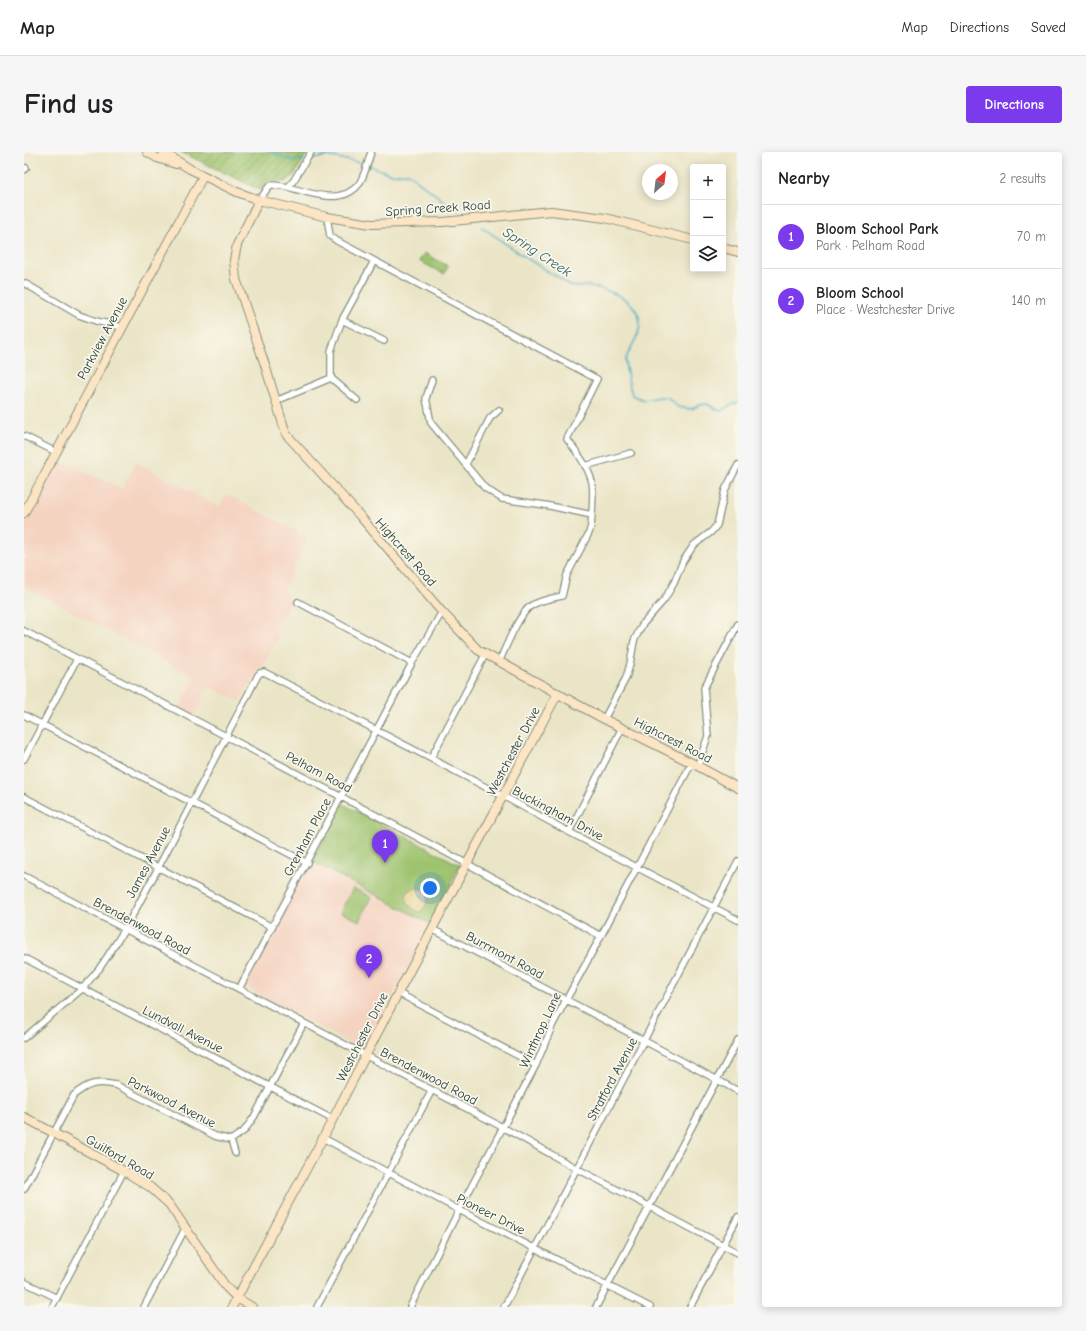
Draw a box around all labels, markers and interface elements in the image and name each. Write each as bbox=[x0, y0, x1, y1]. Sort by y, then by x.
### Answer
text: Map bbox=[20, 17, 55, 39]
text: Map bbox=[901, 19, 928, 36]
text: Directions bbox=[950, 19, 1009, 36]
text: Saved bbox=[1031, 19, 1066, 36]
button: Directions bbox=[966, 86, 1062, 123]
text: Find us bbox=[24, 88, 113, 120]
north arrow bbox=[642, 164, 678, 200]
map controls bbox=[690, 164, 726, 272]
button: + bbox=[690, 164, 726, 200]
text: Nearby bbox=[778, 169, 829, 188]
text: 2 results bbox=[999, 171, 1046, 186]
street label: Spring Creek Road bbox=[385, 197, 491, 219]
button: − bbox=[690, 200, 726, 236]
text: Bloom School Park bbox=[816, 220, 938, 238]
water label: Spring Creek bbox=[500, 224, 575, 281]
text: 1 bbox=[788, 229, 794, 244]
text: 70 m bbox=[1017, 229, 1046, 244]
button: layers bbox=[690, 236, 726, 272]
text: Park · Pelham Road bbox=[816, 238, 925, 253]
text: Bloom School bbox=[816, 284, 904, 302]
text: 2 bbox=[788, 293, 794, 308]
text: 140 m bbox=[1012, 293, 1046, 308]
street label: Parkview Avenue bbox=[74, 294, 130, 382]
text: Place · Westchester Drive bbox=[816, 302, 955, 317]
street label: Highcrest Road bbox=[372, 515, 440, 589]
street label: Westchester Drive bbox=[483, 704, 543, 798]
street label: Highcrest Road bbox=[632, 714, 714, 766]
street label: Pelham Road bbox=[283, 748, 355, 796]
street label: Buckingham Drive bbox=[510, 783, 607, 844]
street label: Grenham Place bbox=[280, 795, 334, 879]
street label: James Avenue bbox=[123, 823, 173, 901]
pin: 1 bbox=[372, 830, 398, 863]
your location bbox=[420, 878, 440, 898]
street label: Brendenwood Road bbox=[91, 894, 193, 958]
street label: Burrmont Road bbox=[464, 928, 546, 982]
pin: 2 bbox=[356, 945, 382, 978]
street label: Westchester Drive bbox=[333, 989, 391, 1084]
street label: Winthrop Lane bbox=[516, 989, 564, 1070]
street label: Lundvall Avenue bbox=[140, 1002, 226, 1056]
street label: Stratford Avenue bbox=[584, 1034, 640, 1123]
street label: Brendenwood Road bbox=[378, 1044, 480, 1108]
street label: Parkwood Avenue bbox=[125, 1073, 219, 1131]
street label: Guilford Road bbox=[83, 1131, 157, 1183]
street label: Pioneer Drive bbox=[454, 1190, 528, 1238]

